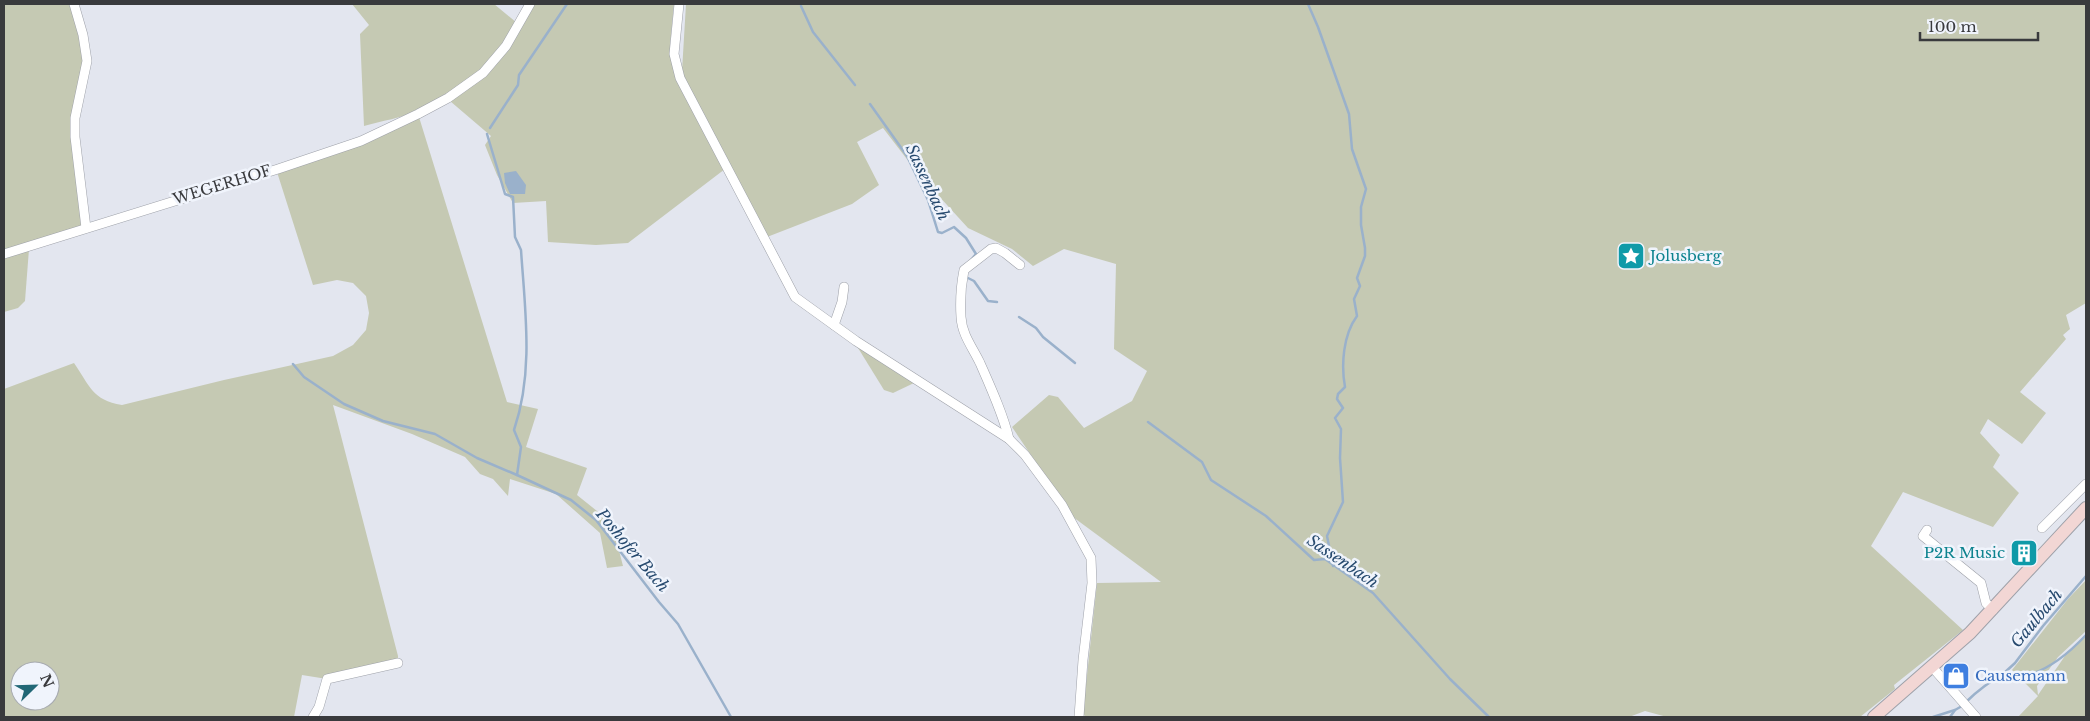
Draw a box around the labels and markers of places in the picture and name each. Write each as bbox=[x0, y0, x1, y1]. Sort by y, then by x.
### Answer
place icon: Jolusberg bbox=[1616, 241, 1646, 271]
place label: Jolusberg bbox=[1648, 246, 1723, 265]
building icon: P2R Music bbox=[2009, 538, 2039, 568]
place label: P2R Music bbox=[1924, 543, 2005, 562]
shop icon: Causemann bbox=[1941, 661, 1971, 691]
place label: Causemann bbox=[1975, 666, 2066, 685]

